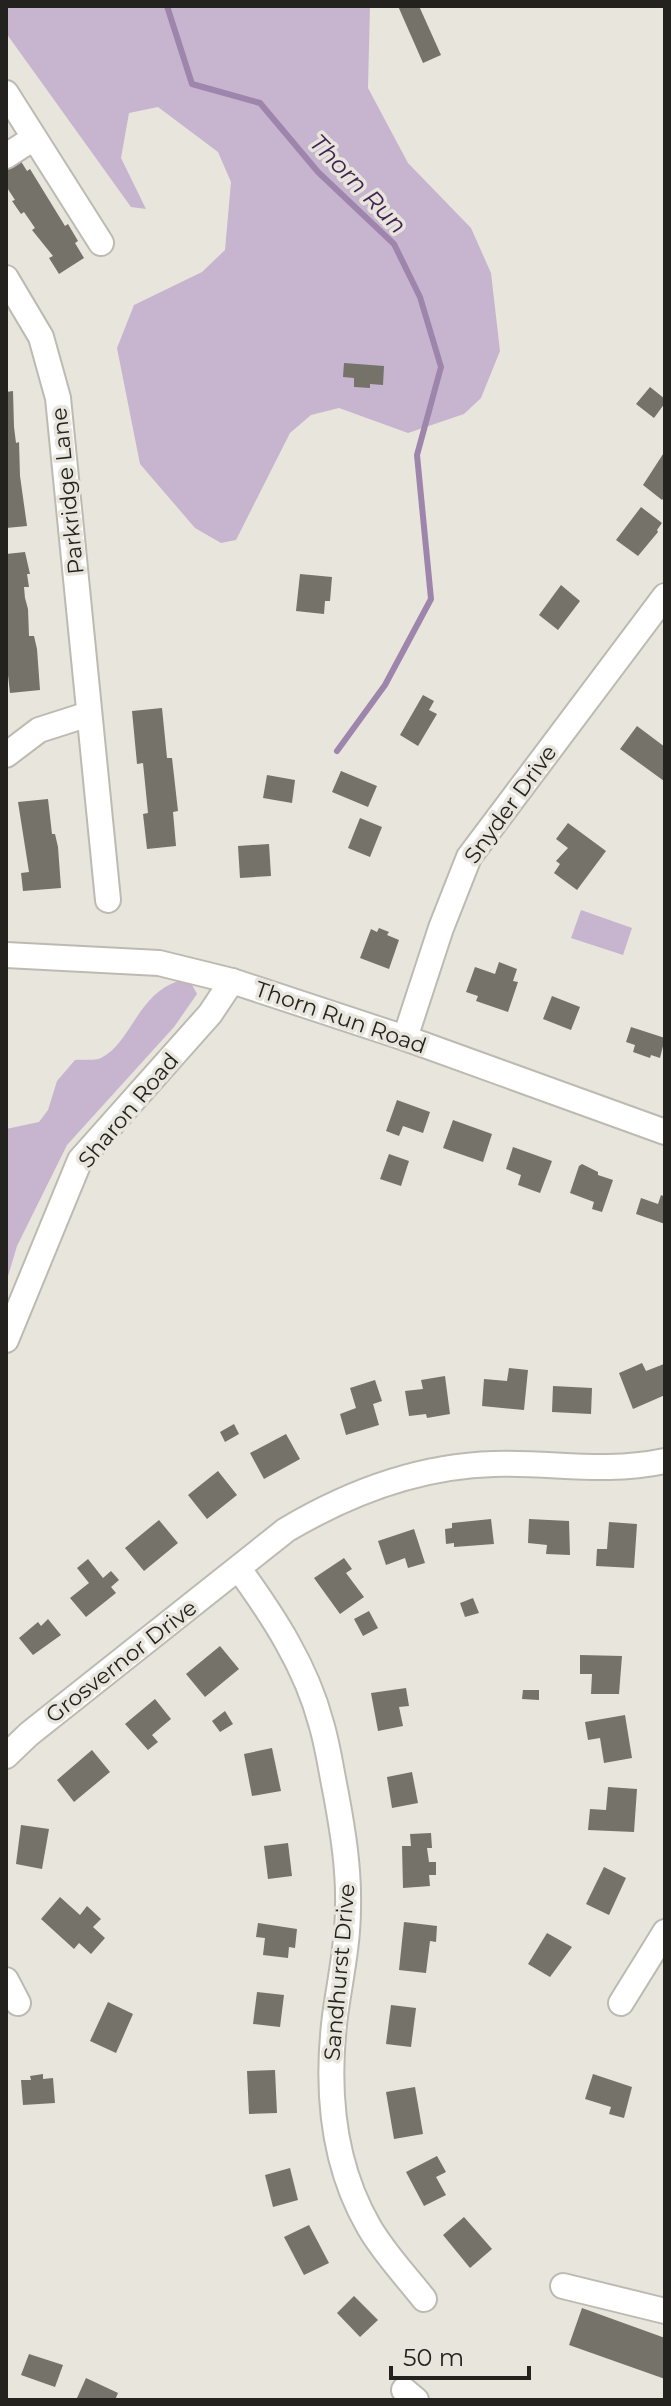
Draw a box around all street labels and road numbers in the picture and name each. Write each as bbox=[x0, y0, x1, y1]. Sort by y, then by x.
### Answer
street label: Parkridge Lane bbox=[45, 406, 90, 576]
street label: Snyder Drive bbox=[458, 740, 562, 869]
street label: Thorn Run Road bbox=[252, 975, 430, 1059]
street label: Sharon Road bbox=[72, 1047, 184, 1173]
street label: Grosvernor Drive bbox=[40, 1594, 202, 1729]
street label: Sandhurst Drive bbox=[318, 1882, 361, 2062]

